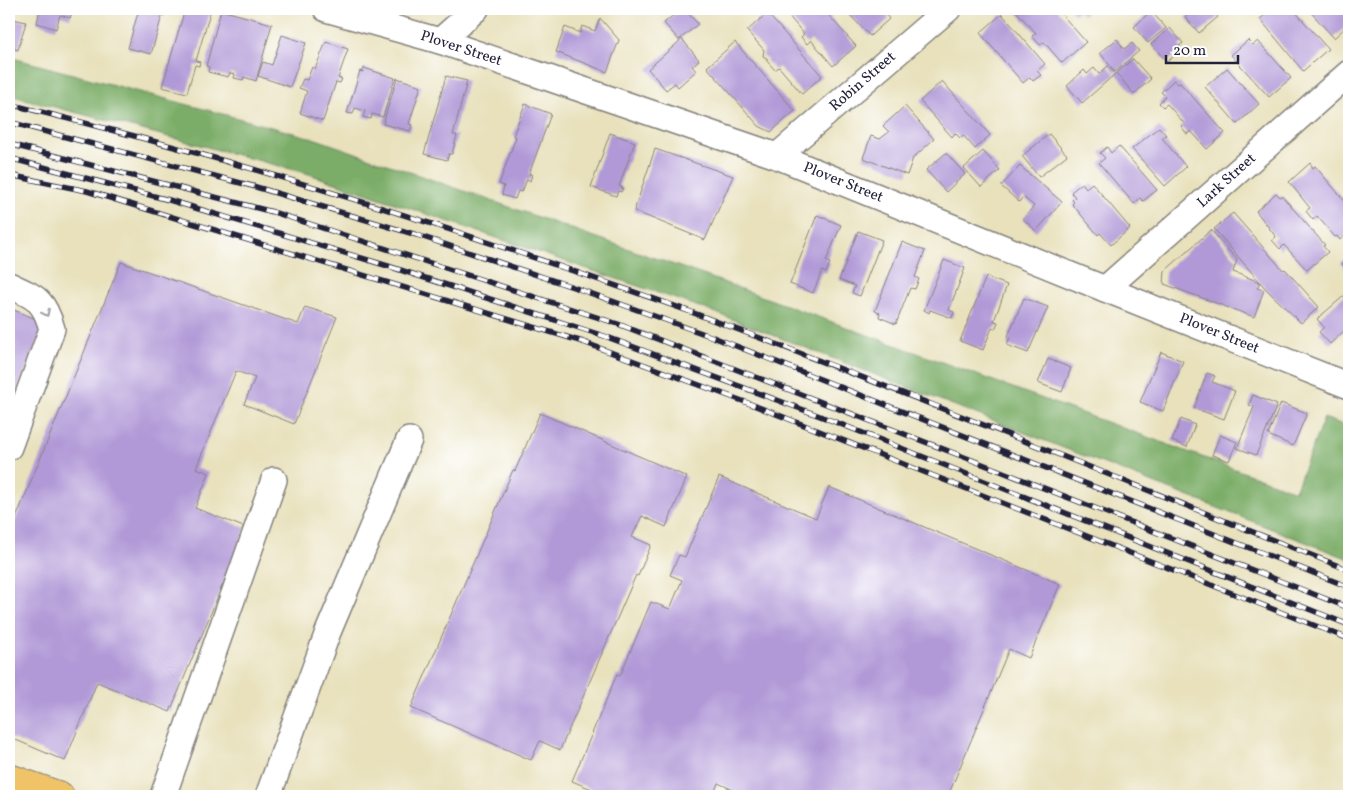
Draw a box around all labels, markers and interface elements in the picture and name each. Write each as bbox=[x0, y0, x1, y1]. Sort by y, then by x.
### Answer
street label: Plover Street bbox=[418, 26, 504, 72]
scale bar bbox=[1166, 32, 1238, 64]
text: 20 m bbox=[1173, 41, 1206, 62]
street label: Robin Street bbox=[825, 47, 901, 117]
street label: Lark Street bbox=[1193, 149, 1261, 213]
street label: Plover Street bbox=[800, 157, 886, 209]
one-way arrow bbox=[40, 308, 50, 317]
street label: Plover Street bbox=[1176, 308, 1262, 360]

